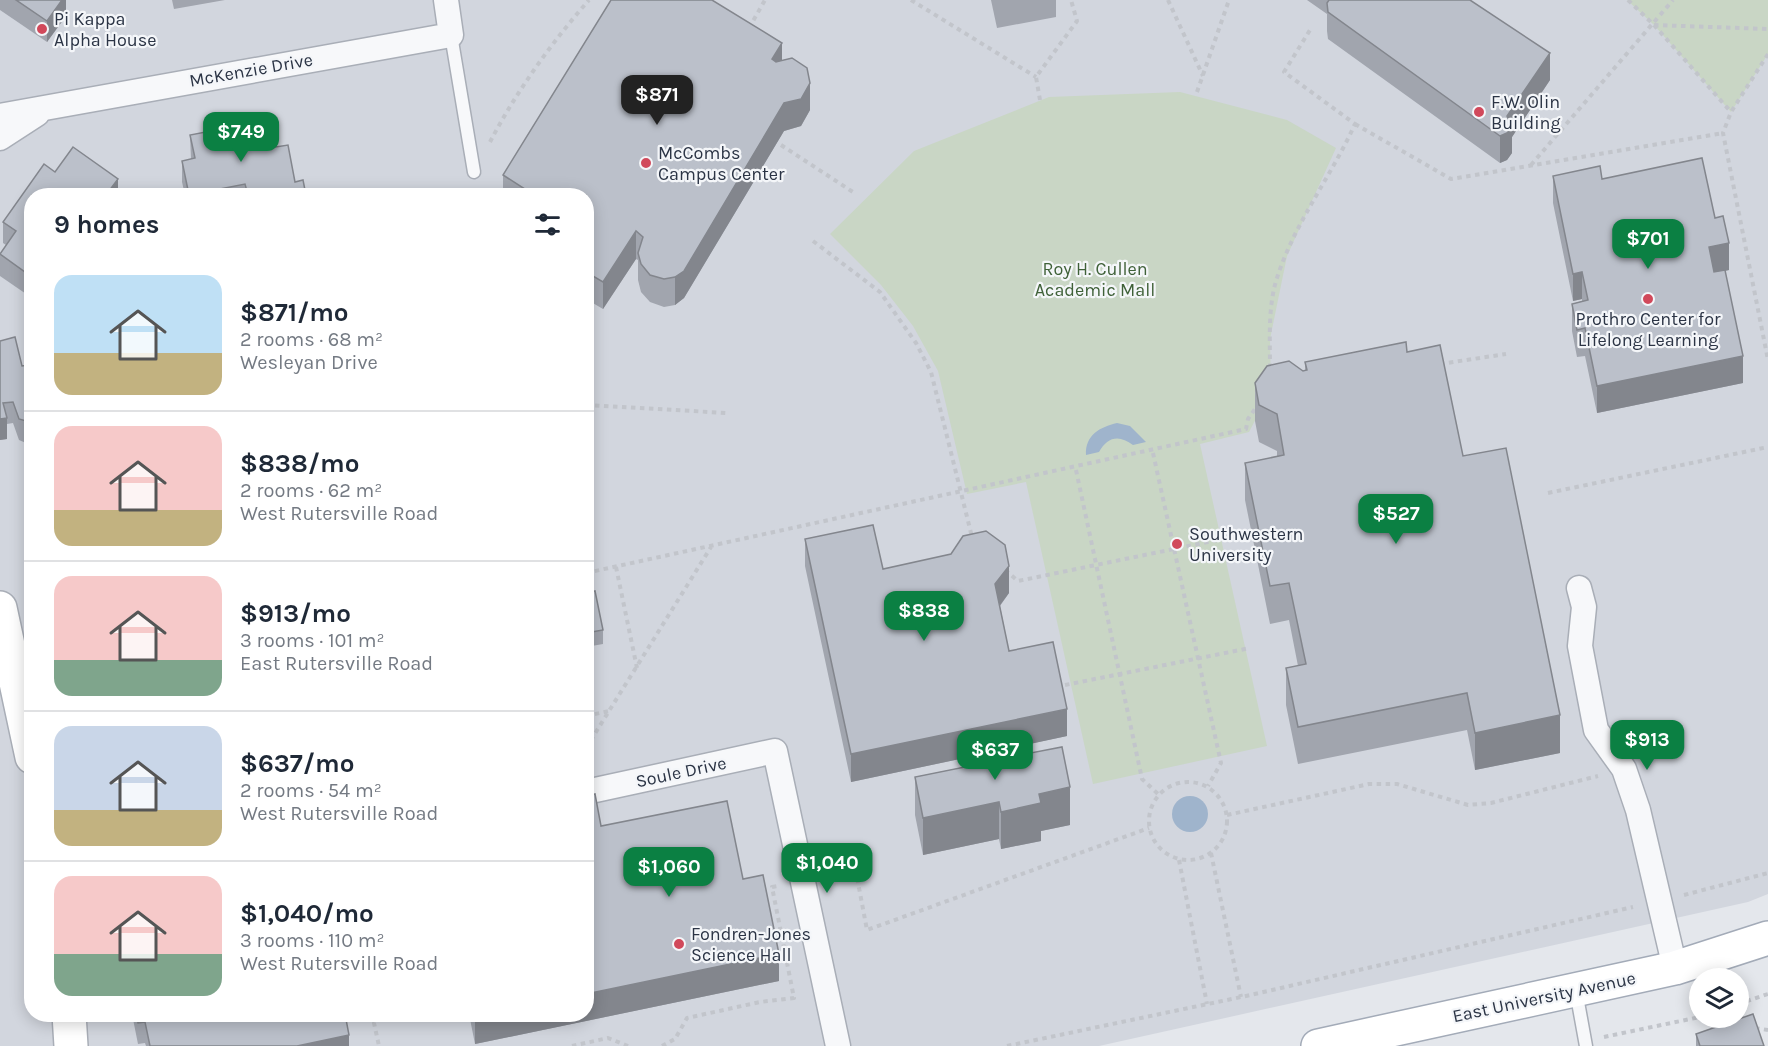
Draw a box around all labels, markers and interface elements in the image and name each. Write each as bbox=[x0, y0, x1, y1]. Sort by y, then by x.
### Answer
place label: Pi Kappa Alpha House bbox=[54, 8, 156, 51]
marker: Pi Kappa Alpha House bbox=[35, 22, 49, 36]
street label: McKenzie Drive bbox=[188, 48, 314, 92]
pin: $871 bbox=[621, 75, 693, 126]
text: $871 bbox=[635, 83, 679, 106]
place label: F.W. Olin Building bbox=[1491, 91, 1561, 134]
marker: F.W. Olin Building bbox=[1472, 105, 1486, 119]
pin: $749 bbox=[205, 112, 277, 163]
text: $749 bbox=[217, 120, 265, 143]
place label: McCombs Campus Center bbox=[658, 142, 785, 185]
marker: McCombs Campus Center bbox=[639, 156, 653, 170]
icon: filters bbox=[531, 208, 564, 241]
text: 9 homes bbox=[54, 209, 160, 240]
pin: $701 bbox=[1612, 219, 1684, 270]
text: $701 bbox=[1626, 227, 1670, 250]
park label: Roy H. Cullen Academic Mall bbox=[1035, 258, 1155, 301]
marker: Prothro Center for Lifelong Learning bbox=[1641, 292, 1655, 306]
text: $871/mo bbox=[240, 297, 349, 328]
icon: home bbox=[102, 299, 174, 371]
place label: Prothro Center for Lifelong Learning bbox=[1575, 308, 1721, 351]
text: 2 rooms · 68 m² bbox=[240, 328, 383, 351]
text: Wesleyan Drive bbox=[240, 351, 378, 374]
text: $838/mo bbox=[240, 448, 359, 479]
icon: home bbox=[102, 450, 174, 522]
text: 2 rooms · 62 m² bbox=[240, 479, 382, 502]
pin: $527 bbox=[1360, 494, 1432, 545]
text: West Rutersville Road bbox=[240, 502, 438, 525]
text: $527 bbox=[1372, 502, 1420, 525]
place label: Southwestern University bbox=[1189, 523, 1303, 566]
marker: Southwestern University bbox=[1170, 537, 1184, 551]
pin: $838 bbox=[888, 591, 960, 642]
text: $913/mo bbox=[240, 598, 351, 629]
text: $838 bbox=[898, 599, 950, 622]
icon: home bbox=[102, 600, 174, 672]
text: 3 rooms · 101 m² bbox=[240, 629, 385, 652]
text: East Rutersville Road bbox=[240, 652, 433, 675]
pin: $913 bbox=[1611, 720, 1683, 771]
text: $913 bbox=[1624, 728, 1670, 751]
pin: $637 bbox=[959, 730, 1031, 781]
text: $637 bbox=[971, 738, 1019, 761]
text: $637/mo bbox=[240, 748, 354, 779]
icon: home bbox=[102, 750, 174, 822]
street label: Soule Drive bbox=[634, 752, 728, 792]
text: 2 rooms · 54 m² bbox=[240, 779, 382, 802]
text: West Rutersville Road bbox=[240, 802, 438, 825]
pin: $1,040 bbox=[778, 843, 876, 894]
pin: $1,060 bbox=[620, 847, 718, 898]
text: $1,040 bbox=[795, 851, 859, 874]
text: $1,060 bbox=[637, 855, 701, 878]
text: $1,040/mo bbox=[240, 898, 374, 929]
icon: home bbox=[102, 900, 174, 972]
place label: Fondren-Jones Science Hall bbox=[691, 923, 811, 966]
text: 3 rooms · 110 m² bbox=[240, 929, 385, 952]
marker: Fondren-Jones Science Hall bbox=[672, 937, 686, 951]
text: West Rutersville Road bbox=[240, 952, 438, 975]
street label: East University Avenue bbox=[1450, 967, 1638, 1027]
map controls bbox=[1689, 968, 1749, 1028]
button: layers bbox=[1689, 968, 1749, 1028]

